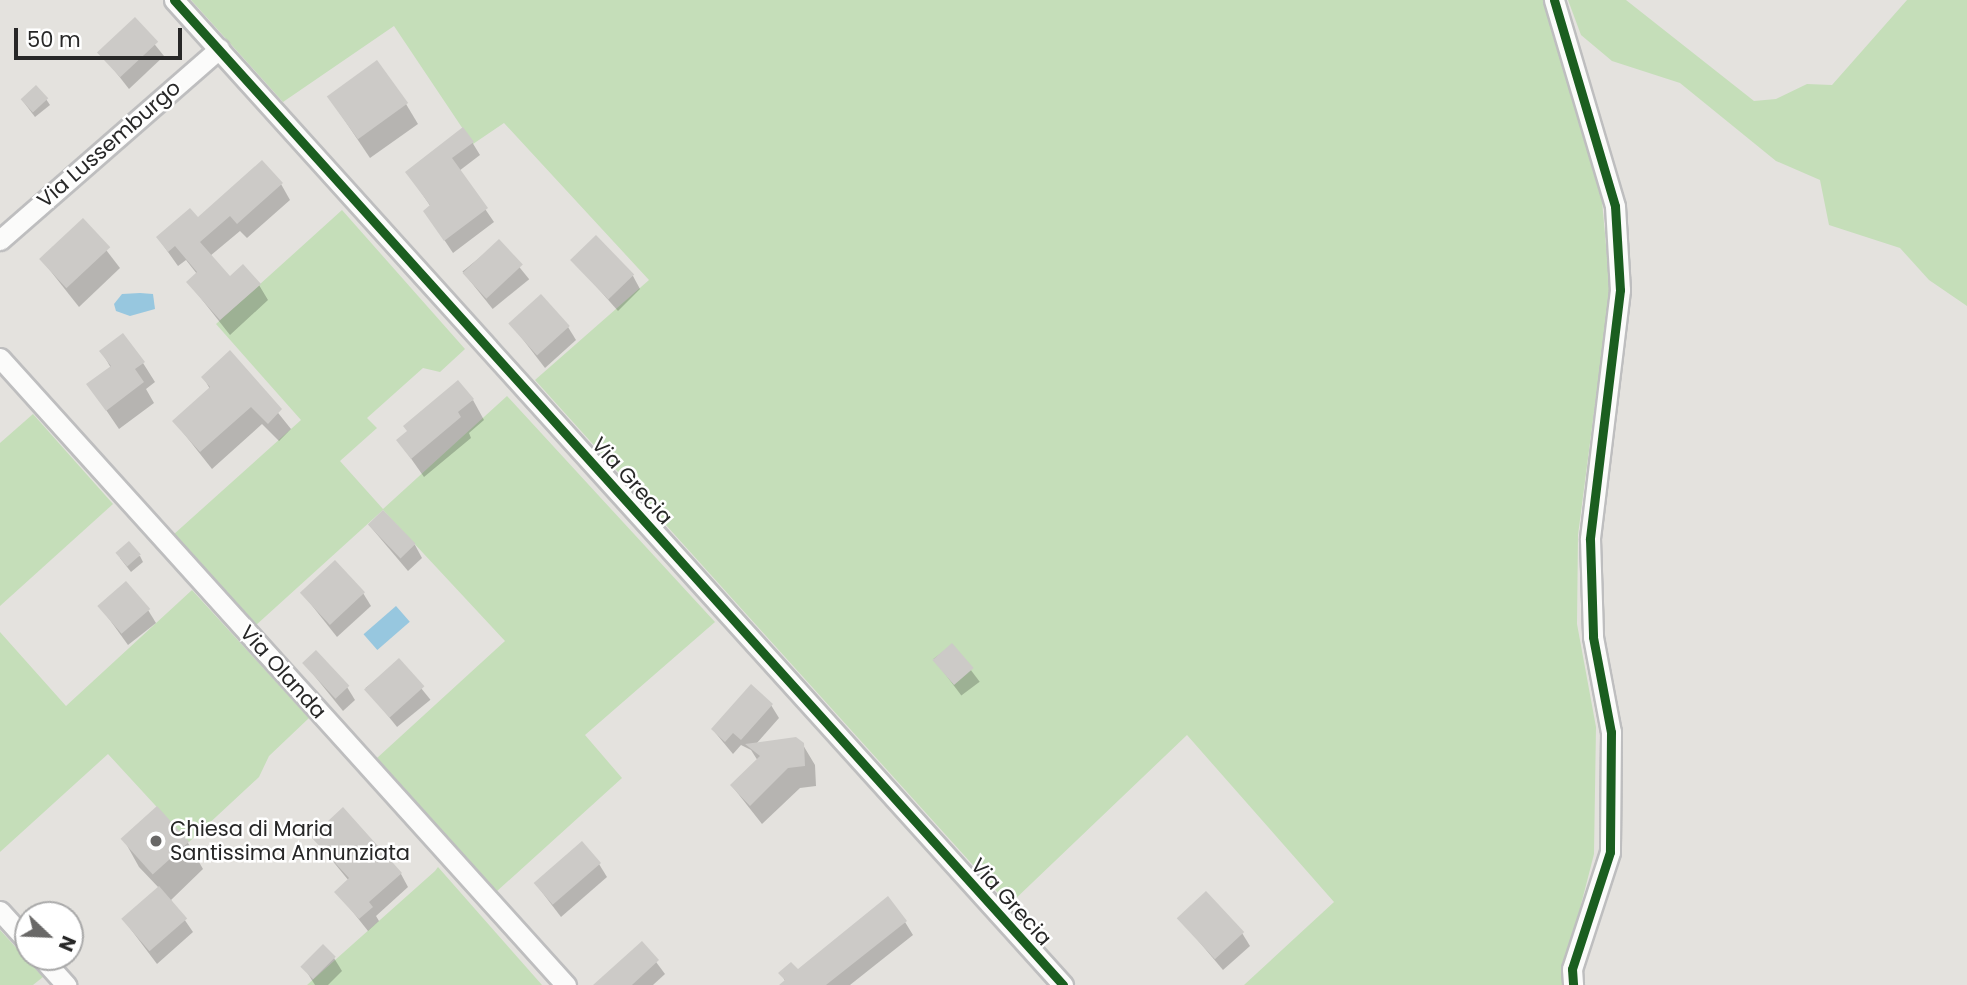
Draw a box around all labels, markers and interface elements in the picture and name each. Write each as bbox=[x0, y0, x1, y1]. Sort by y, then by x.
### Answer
scale bar bbox=[18, 14, 186, 58]
text: 50 m bbox=[27, 25, 81, 54]
street label: Via Lussemburgo bbox=[32, 75, 186, 213]
street label: Via Grecia bbox=[586, 432, 678, 530]
street label: Via Olanda bbox=[235, 620, 331, 724]
place label: Chiesa di Maria Santissima Annunziata bbox=[170, 816, 410, 866]
marker: Chiesa di Maria Santissima Annunziata bbox=[148, 833, 164, 849]
street label: Via Grecia bbox=[965, 853, 1057, 951]
north arrow bbox=[14, 901, 84, 971]
text: N bbox=[52, 932, 82, 955]

